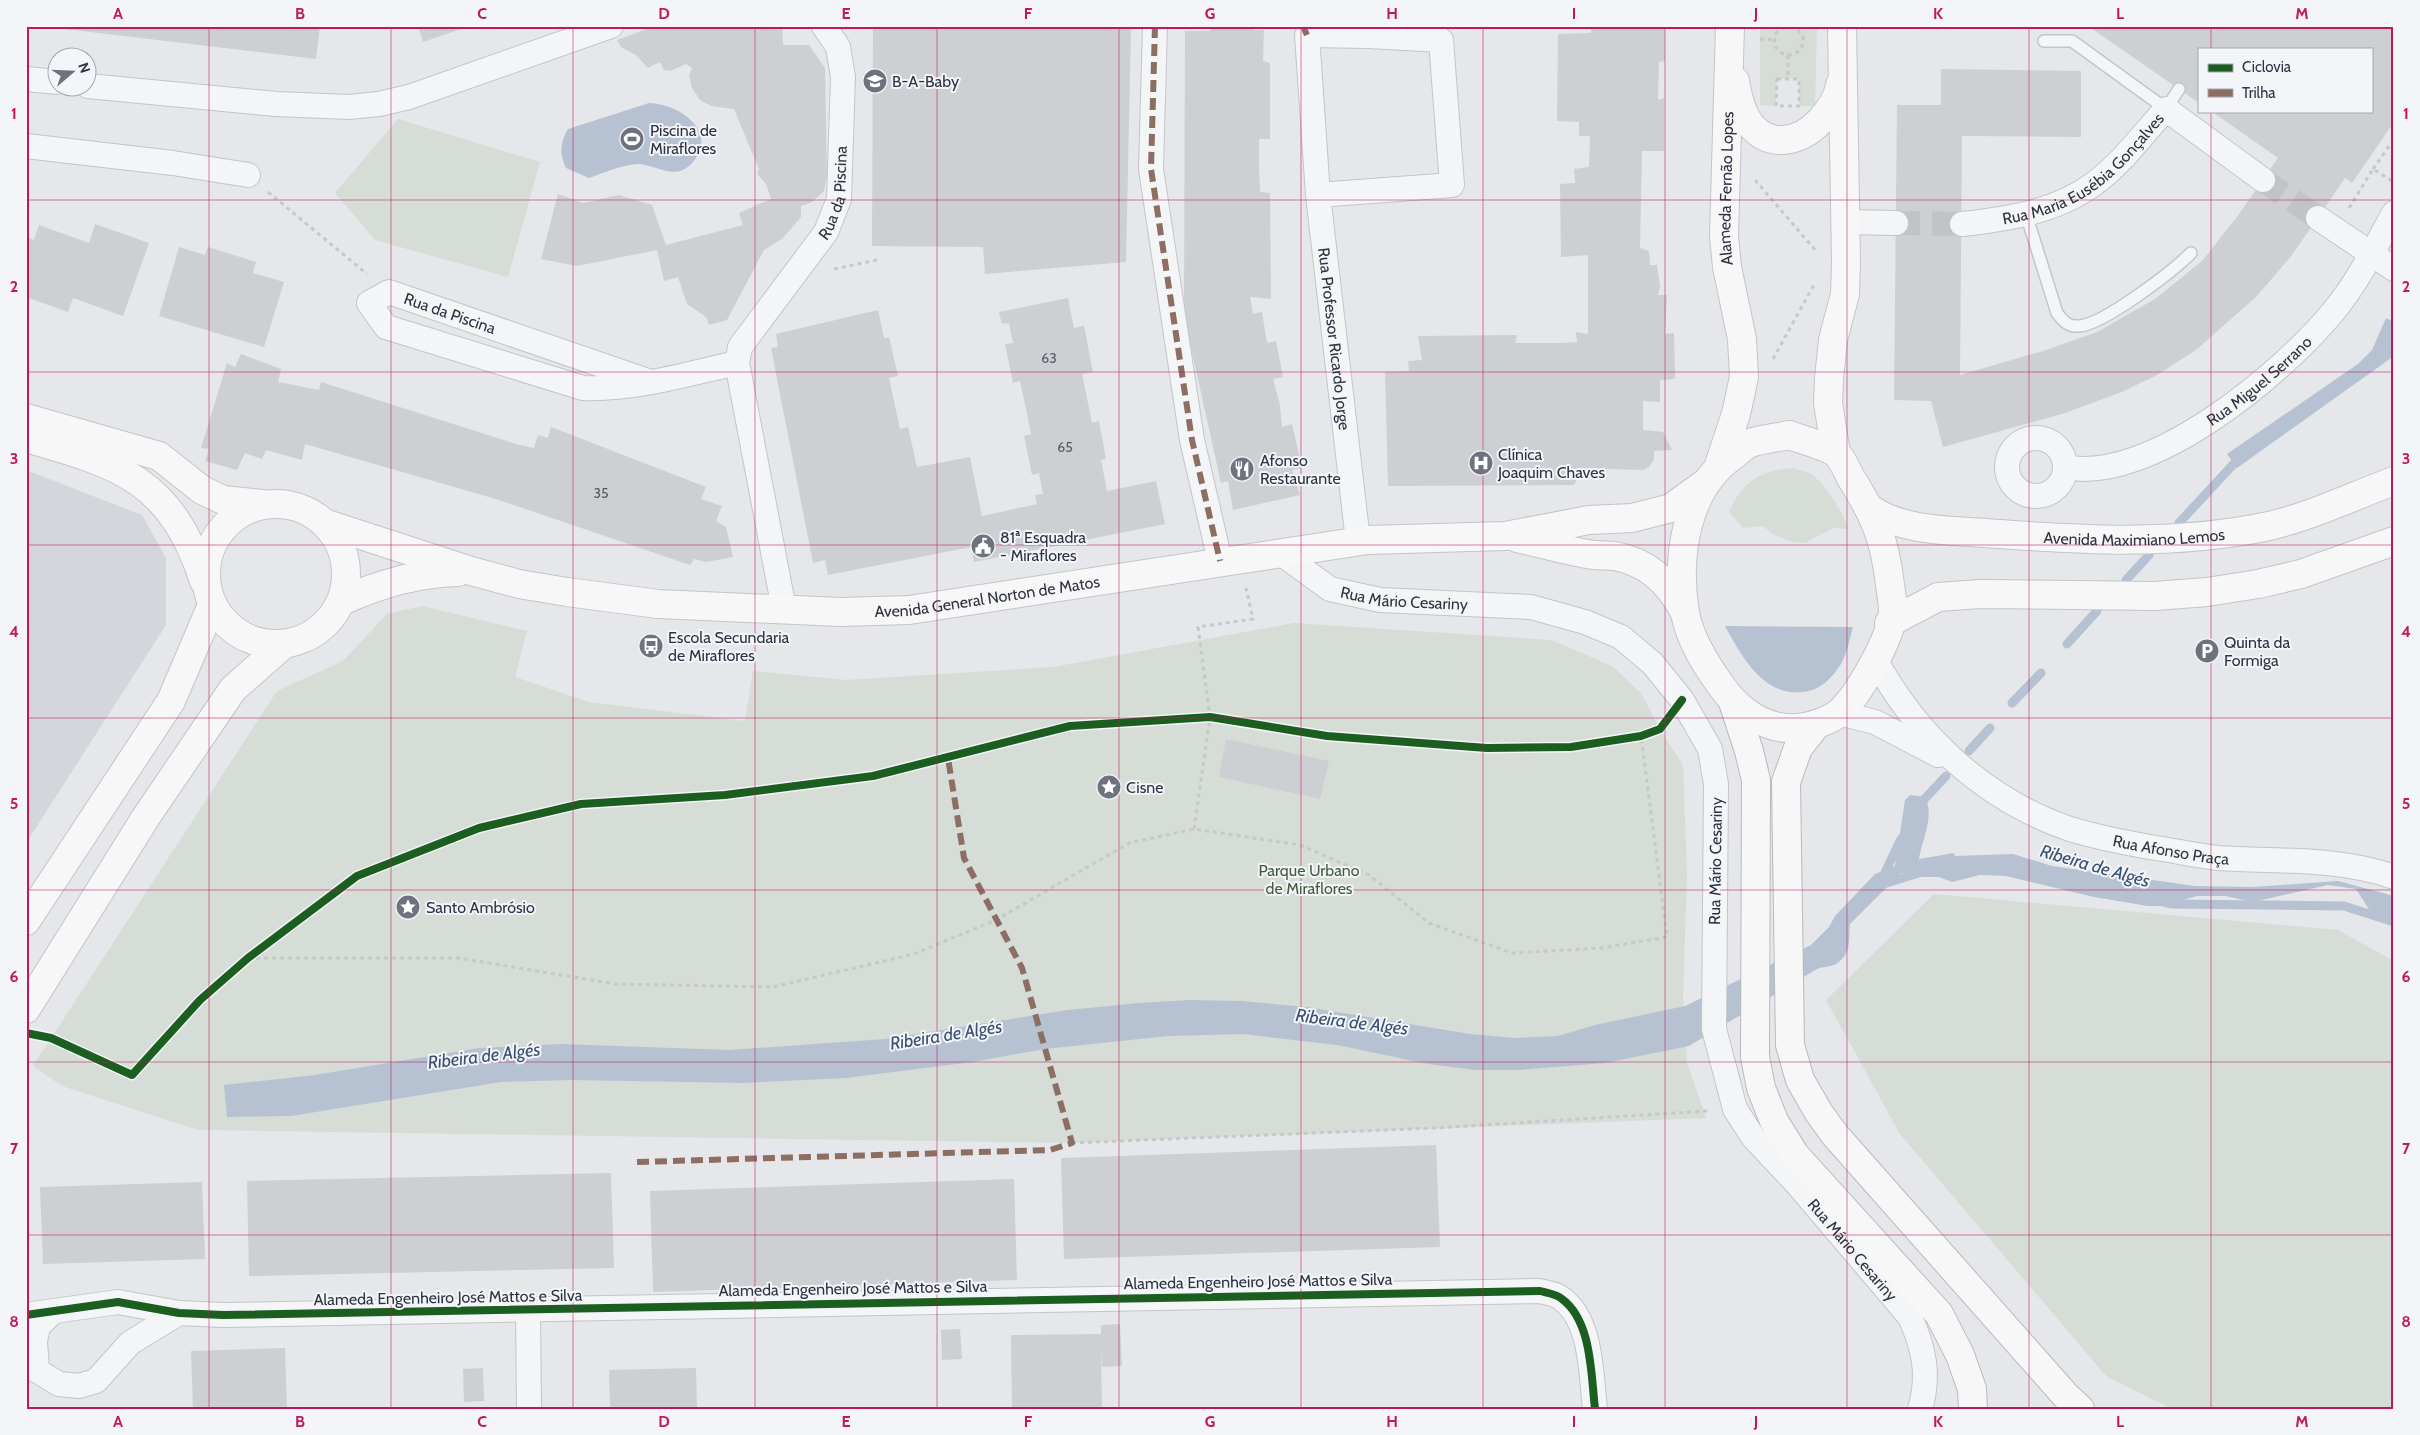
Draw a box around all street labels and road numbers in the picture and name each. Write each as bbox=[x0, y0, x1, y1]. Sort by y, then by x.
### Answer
street label: Rua Maria Eusébia Gonçalves bbox=[2001, 109, 2168, 228]
street label: Alameda Fernão Lopes bbox=[1714, 111, 1738, 266]
street label: Rua da Piscina bbox=[814, 145, 851, 244]
street label: Rua Professor Ricardo Jorge bbox=[1314, 246, 1354, 431]
street label: Rua da Piscina bbox=[402, 289, 498, 338]
street label: Rua Miguel Serrano bbox=[2203, 332, 2316, 430]
street label: Avenida Maximiano Lemos bbox=[2043, 525, 2226, 550]
street label: Avenida General Norton de Matos bbox=[874, 572, 1102, 621]
street label: Rua Mário Cesariny bbox=[1339, 583, 1468, 614]
street label: Rua Mário Cesariny bbox=[1705, 797, 1726, 925]
street label: Rua Afonso Praça bbox=[2111, 831, 2230, 869]
street label: Rua Mário Cesariny bbox=[1804, 1195, 1901, 1305]
street label: Alameda Engenheiro José Mattos e Silva bbox=[1124, 1270, 1393, 1293]
street label: Alameda Engenheiro José Mattos e Silva bbox=[719, 1277, 988, 1300]
street label: Alameda Engenheiro José Mattos e Silva bbox=[314, 1286, 583, 1309]

